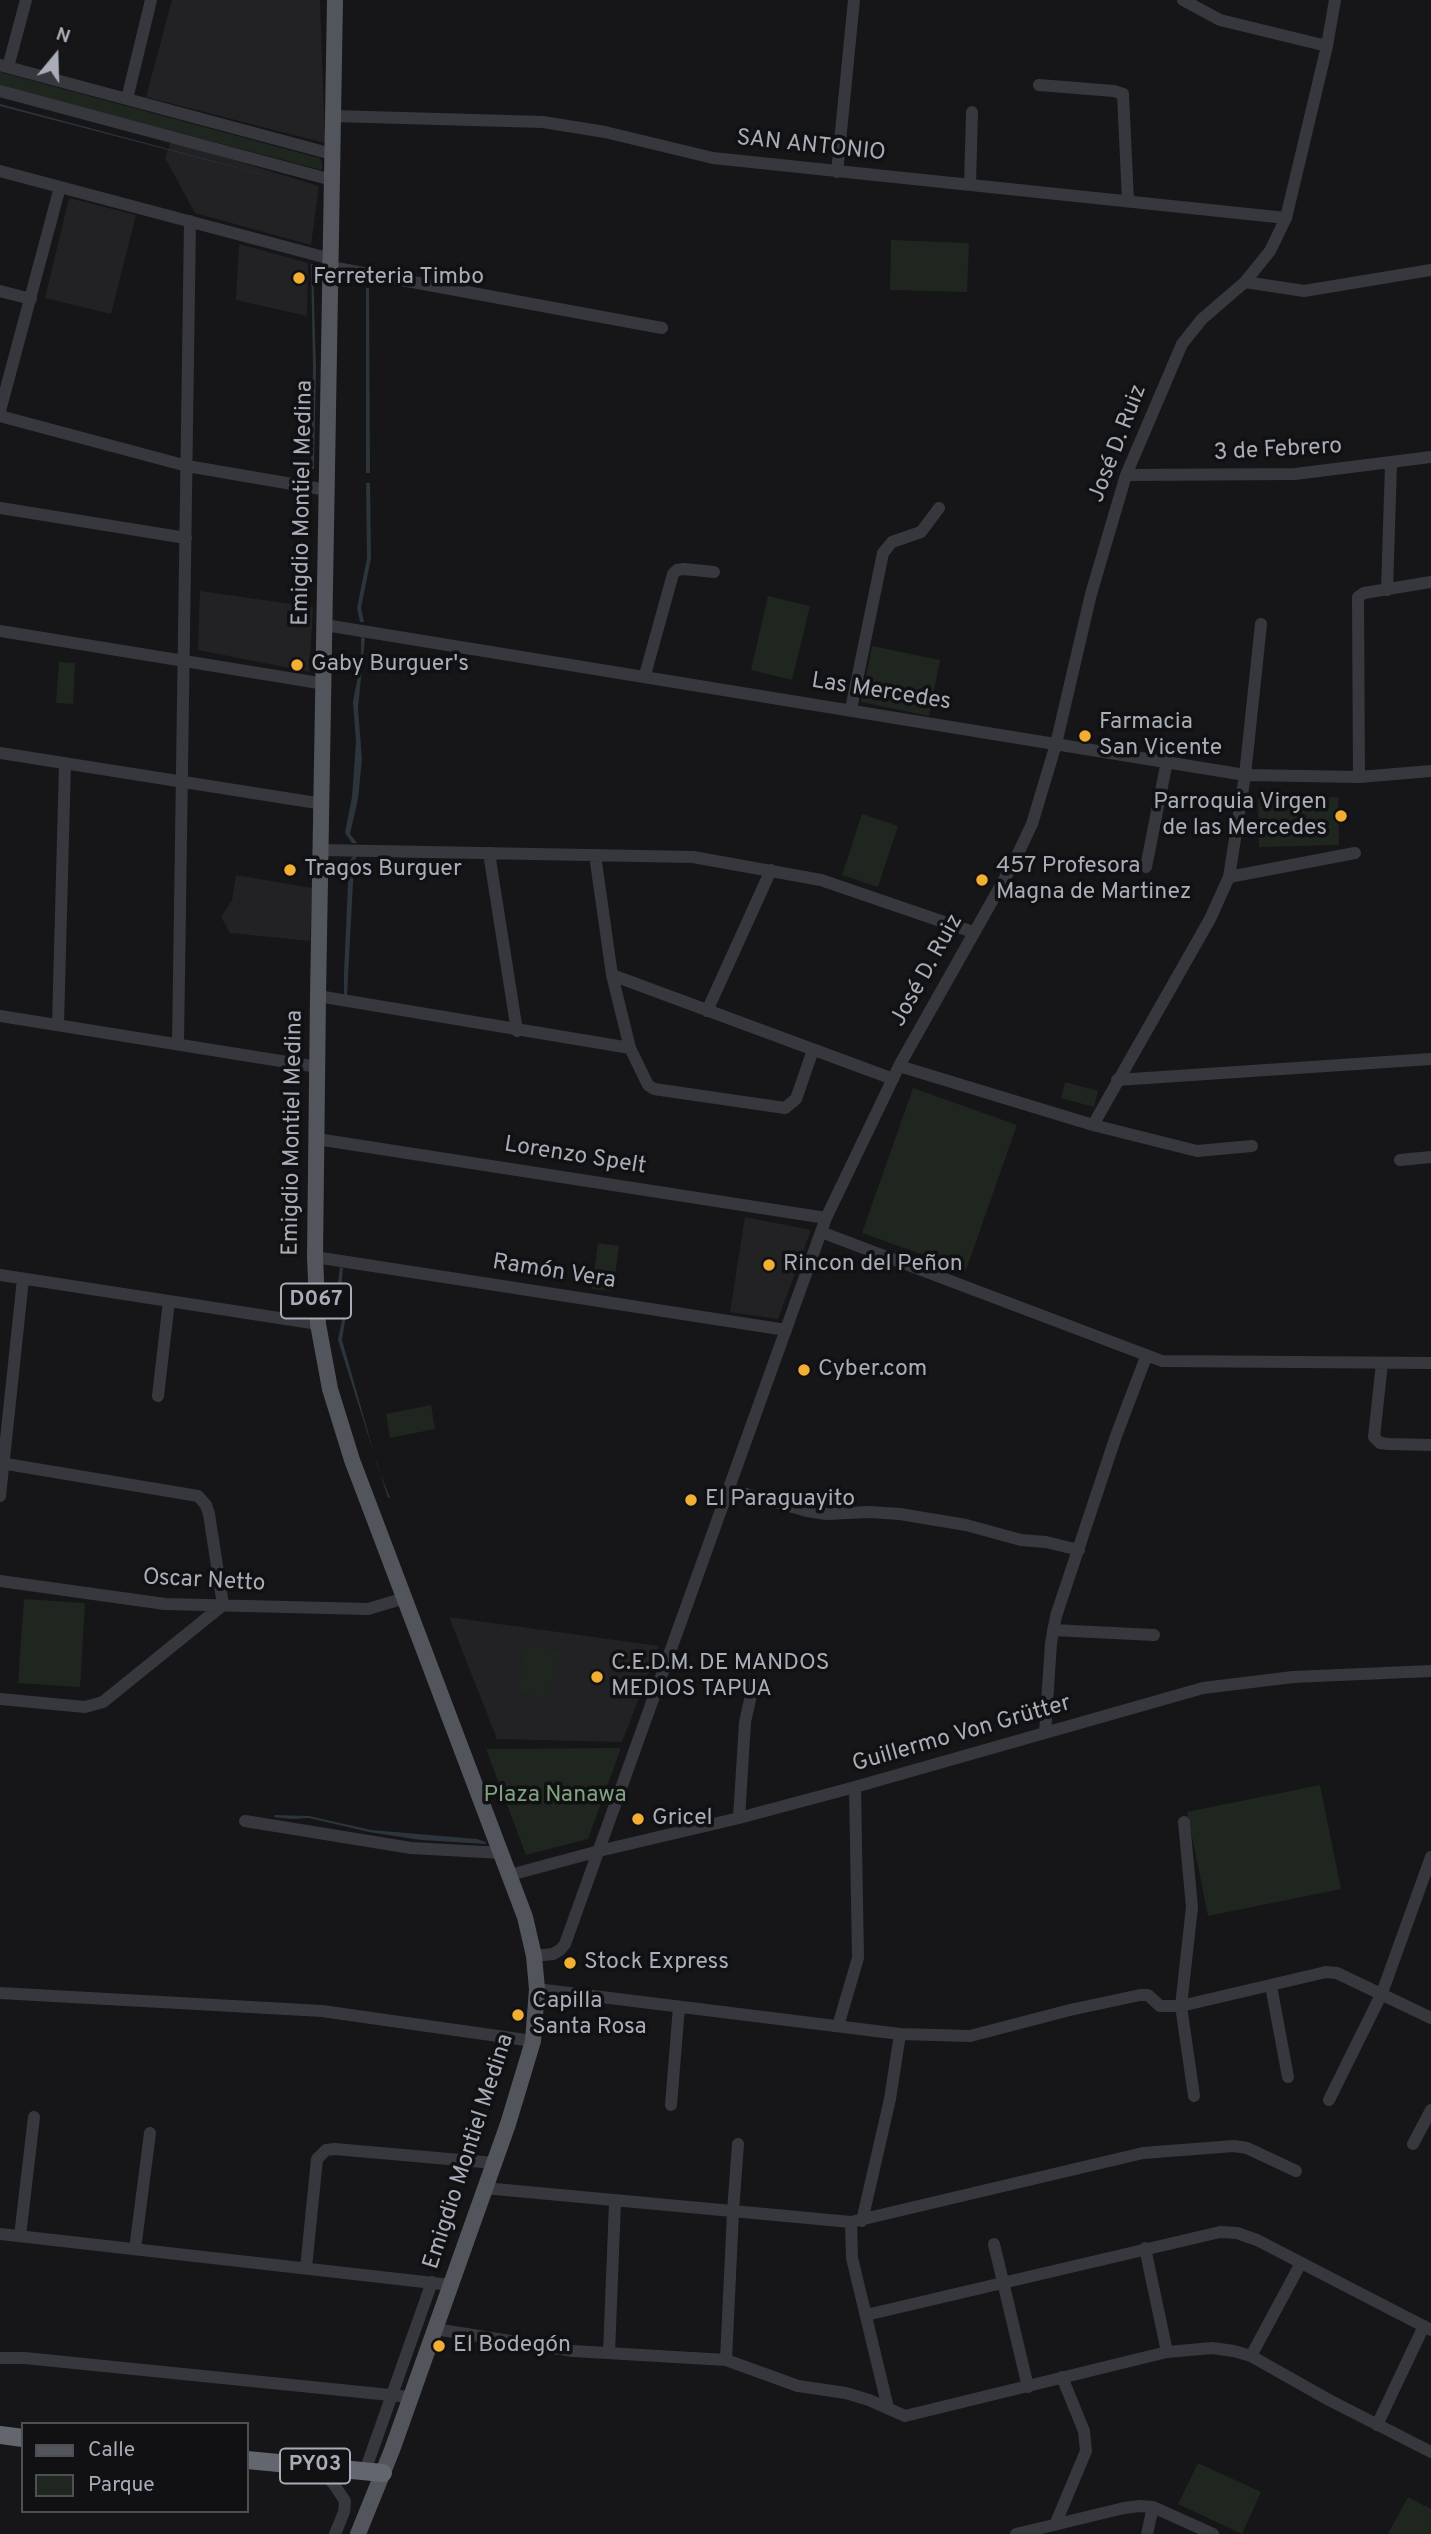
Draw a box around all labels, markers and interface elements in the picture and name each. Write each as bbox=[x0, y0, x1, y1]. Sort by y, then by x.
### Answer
north arrow bbox=[21, 21, 91, 91]
text: N bbox=[52, 23, 73, 50]
street label: SAN ANTONIO bbox=[735, 125, 887, 169]
place label: Ferreteria Timbo bbox=[313, 264, 484, 292]
marker: Ferreteria Timbo bbox=[291, 270, 307, 286]
street label: Emigdio Montiel Medina bbox=[288, 380, 320, 626]
street label: José D. Ruiz bbox=[1084, 381, 1154, 507]
street label: 3 de Febrero bbox=[1213, 434, 1343, 468]
place label: Gaby Burguer's bbox=[311, 651, 469, 679]
marker: Gaby Burguer's bbox=[289, 657, 305, 673]
street label: Las Mercedes bbox=[809, 668, 953, 718]
place label: Farmacia San Vicente bbox=[1099, 709, 1222, 763]
marker: Farmacia San Vicente bbox=[1077, 728, 1093, 744]
place label: Parroquia Virgen de las Mercedes bbox=[1153, 789, 1327, 843]
marker: Parroquia Virgen de las Mercedes bbox=[1333, 808, 1349, 824]
place label: 457 Profesora Magna de Martinez bbox=[996, 853, 1191, 907]
place label: Tragos Burguer bbox=[304, 856, 462, 884]
marker: Tragos Burguer bbox=[282, 862, 298, 878]
marker: 457 Profesora Magna de Martinez bbox=[974, 872, 990, 888]
street label: José D. Ruiz bbox=[886, 910, 970, 1032]
street label: Emigdio Montiel Medina bbox=[278, 1010, 310, 1256]
street label: Lorenzo Spelt bbox=[502, 1132, 648, 1182]
street label: Ramón Vera bbox=[490, 1250, 618, 1296]
place label: Rincon del Peñon bbox=[783, 1251, 963, 1279]
marker: Rincon del Peñon bbox=[761, 1257, 777, 1273]
road number: D067 bbox=[281, 1284, 351, 1318]
place label: Cyber.com bbox=[818, 1356, 927, 1384]
marker: Cyber.com bbox=[796, 1362, 812, 1378]
place label: El Paraguayito bbox=[705, 1486, 855, 1514]
marker: El Paraguayito bbox=[683, 1492, 699, 1508]
street label: Oscar Netto bbox=[142, 1565, 266, 1599]
place label: C.E.D.M. DE MANDOS MEDIOS TAPUA bbox=[611, 1650, 829, 1704]
marker: C.E.D.M. DE MANDOS MEDIOS TAPUA bbox=[589, 1669, 605, 1685]
street label: Guillermo Von Grütter bbox=[850, 1691, 1074, 1779]
park label: Plaza Nanawa bbox=[484, 1782, 626, 1810]
place label: Gricel bbox=[652, 1805, 713, 1833]
marker: Gricel bbox=[630, 1811, 646, 1827]
place label: Stock Express bbox=[584, 1949, 729, 1977]
marker: Stock Express bbox=[562, 1955, 578, 1971]
place label: Capilla Santa Rosa bbox=[532, 1988, 647, 2042]
marker: Capilla Santa Rosa bbox=[510, 2007, 526, 2023]
street label: Emigdio Montiel Medina bbox=[419, 2031, 521, 2273]
place label: El Bodegón bbox=[453, 2332, 571, 2360]
marker: El Bodegón bbox=[431, 2338, 447, 2354]
legend bbox=[21, 2422, 248, 2513]
text: Calle bbox=[88, 2437, 135, 2464]
road number: PY03 bbox=[280, 2448, 350, 2484]
text: Parque bbox=[88, 2472, 155, 2499]

